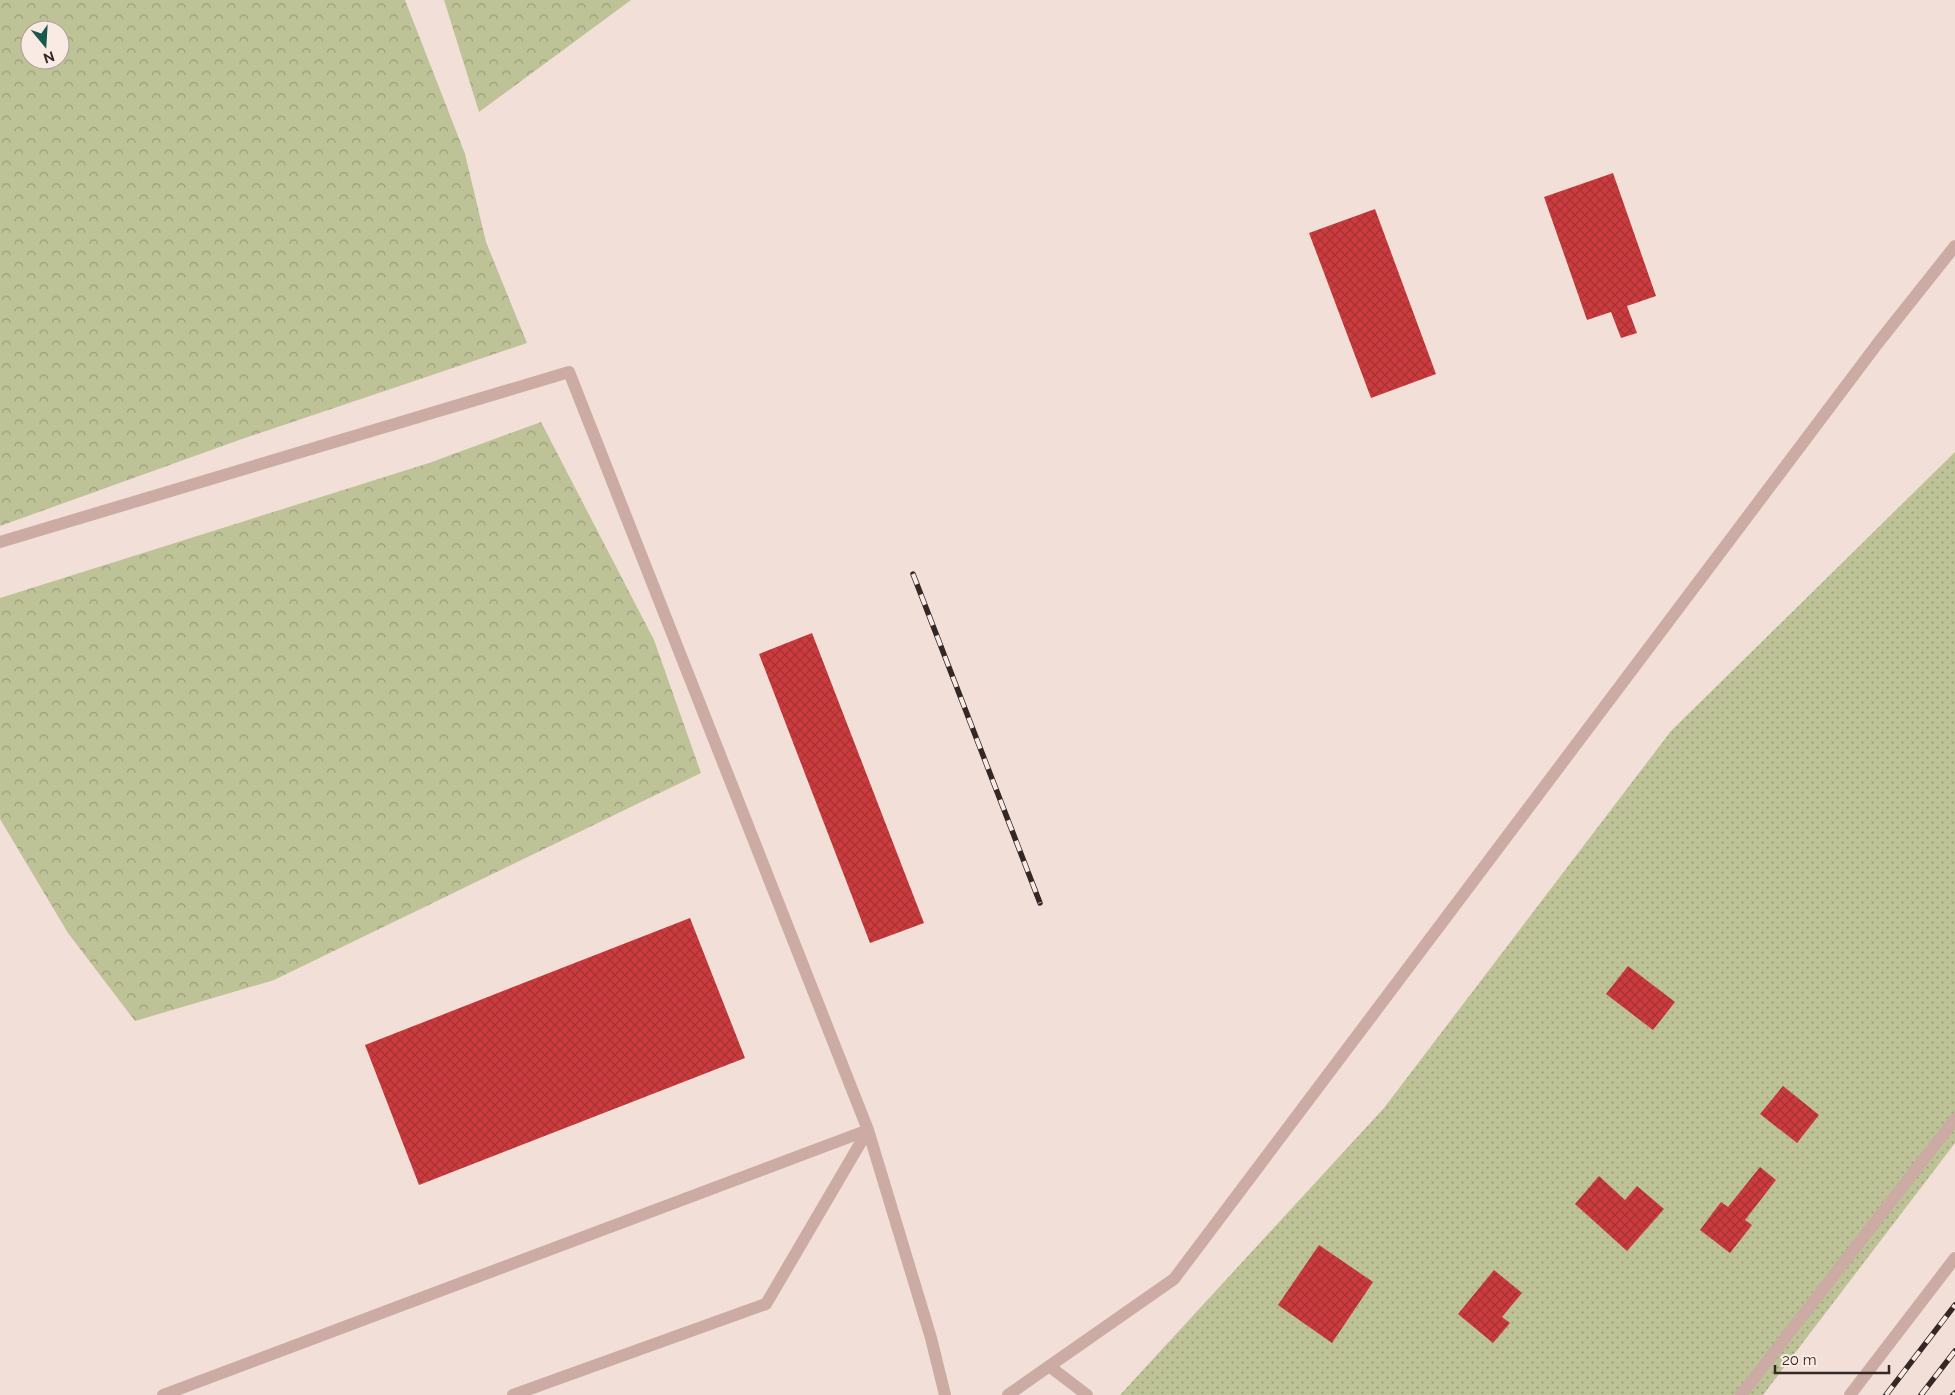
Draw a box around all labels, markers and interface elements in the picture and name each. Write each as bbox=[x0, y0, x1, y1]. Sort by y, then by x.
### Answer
north arrow bbox=[20, 20, 70, 70]
text: N bbox=[41, 48, 57, 67]
scale bar bbox=[1775, 1342, 1889, 1374]
text: 20 m bbox=[1782, 1351, 1817, 1369]

